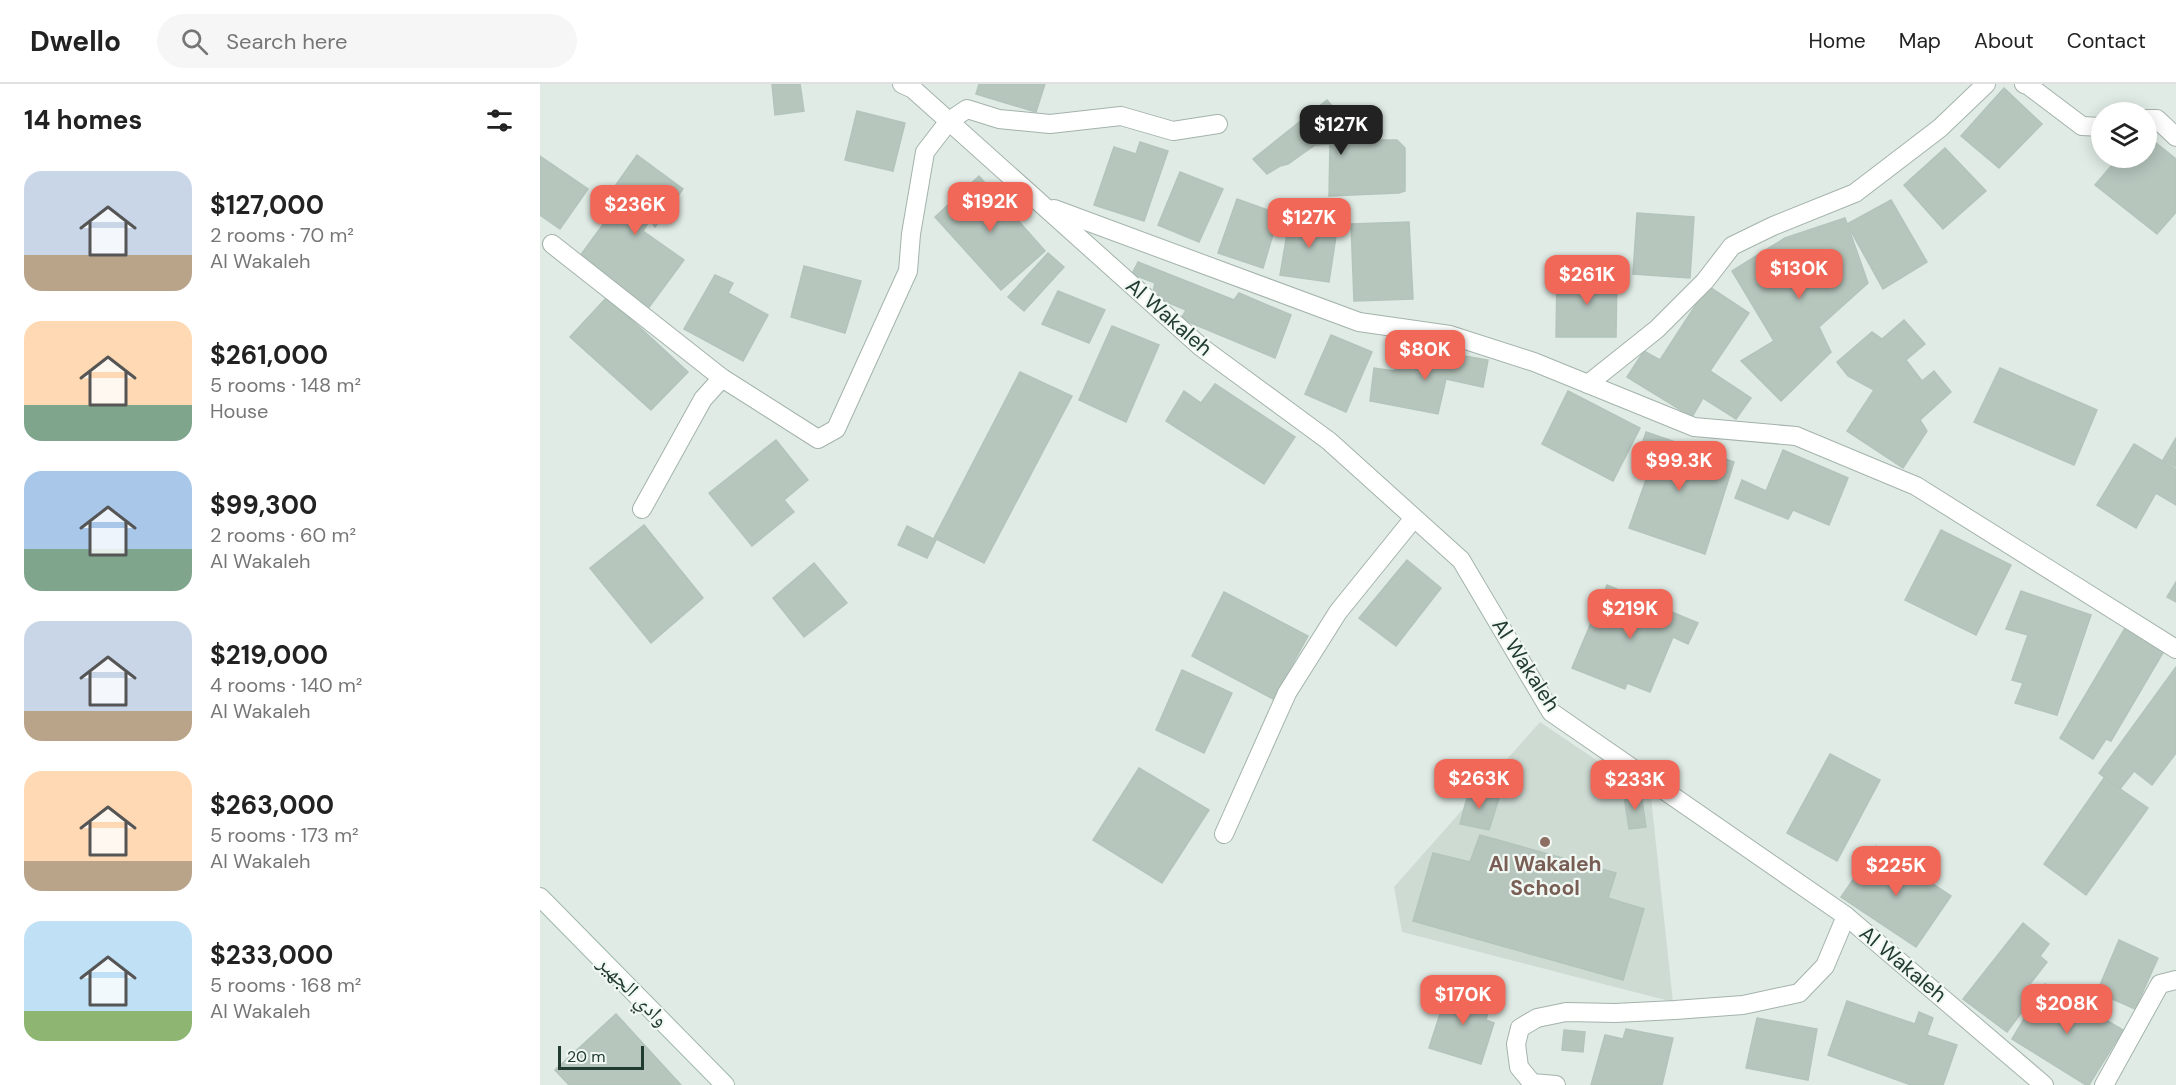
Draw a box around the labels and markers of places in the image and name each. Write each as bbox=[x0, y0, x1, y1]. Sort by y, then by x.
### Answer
pin: $127K bbox=[1299, 105, 1383, 156]
pin: $192K bbox=[948, 182, 1032, 233]
pin: $236K bbox=[593, 185, 677, 236]
pin: $127K bbox=[1267, 198, 1351, 249]
pin: $130K bbox=[1757, 249, 1841, 300]
pin: $261K bbox=[1545, 255, 1629, 306]
pin: $80K bbox=[1389, 330, 1461, 381]
pin: $99.3K bbox=[1630, 441, 1728, 492]
pin: $219K bbox=[1588, 589, 1672, 640]
pin: $263K bbox=[1437, 759, 1521, 810]
pin: $233K bbox=[1593, 760, 1677, 811]
marker: Al Wakaleh School bbox=[1538, 835, 1552, 849]
pin: $225K bbox=[1854, 846, 1938, 897]
place label: Al Wakaleh School bbox=[1488, 850, 1602, 902]
pin: $170K bbox=[1421, 975, 1505, 1026]
pin: $208K bbox=[2025, 984, 2109, 1035]

